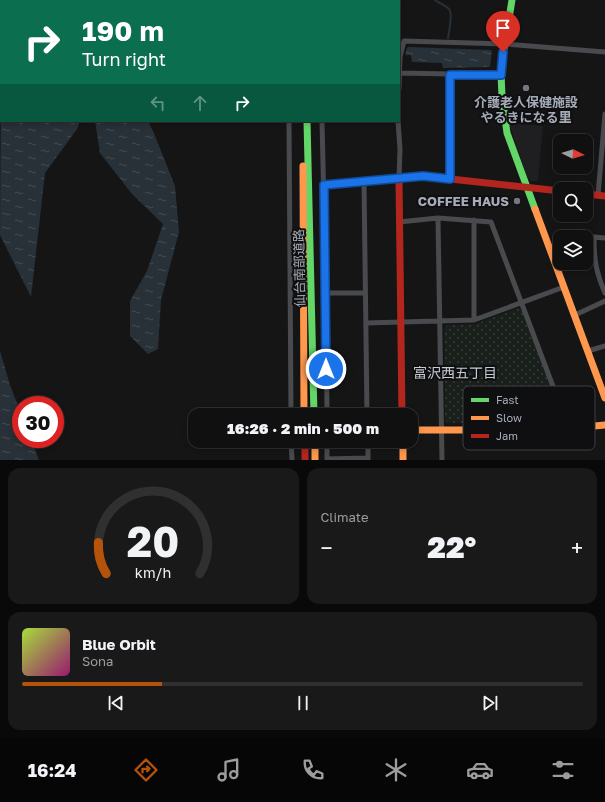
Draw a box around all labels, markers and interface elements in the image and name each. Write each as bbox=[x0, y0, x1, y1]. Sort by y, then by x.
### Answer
pin bbox=[486, 11, 520, 52]
text: 190 m bbox=[82, 14, 164, 47]
icon: right bbox=[16, 16, 68, 68]
icon: arrive bbox=[492, 17, 514, 39]
text: Turn right bbox=[82, 48, 166, 70]
marker: 介護老人保健施設 やるきになる里 bbox=[521, 83, 531, 93]
icon: left bbox=[147, 92, 169, 114]
icon: ahead bbox=[189, 92, 211, 114]
icon: right bbox=[231, 92, 253, 114]
place label: 介護老人保健施設 やるきになる里 bbox=[474, 94, 578, 125]
north arrow bbox=[553, 134, 593, 174]
map controls bbox=[553, 134, 593, 270]
button: search bbox=[553, 182, 593, 222]
place label: COFFEE HAUS bbox=[418, 193, 509, 209]
marker: COFFEE HAUS bbox=[512, 196, 522, 206]
street label: 仙台南部道路 bbox=[290, 229, 308, 307]
button: layers bbox=[553, 230, 593, 270]
position arrow bbox=[305, 348, 347, 390]
district label: 富沢西五丁目 bbox=[413, 364, 497, 381]
legend bbox=[463, 386, 595, 450]
text: Fast bbox=[496, 393, 519, 406]
speed limit sign: 30 bbox=[12, 396, 64, 448]
text: Slow bbox=[496, 411, 522, 424]
text: 16:26 · 2 min · 500 m bbox=[227, 419, 379, 437]
text: Jam bbox=[496, 429, 518, 442]
text: Climate bbox=[321, 509, 368, 525]
text: 20 bbox=[127, 516, 179, 566]
text: 22° bbox=[427, 529, 476, 565]
text: − bbox=[321, 534, 333, 561]
text: + bbox=[571, 534, 583, 561]
text: km/h bbox=[135, 564, 171, 581]
text: Blue Orbit bbox=[82, 635, 156, 653]
text: Sona bbox=[82, 653, 113, 669]
icon: previous bbox=[105, 692, 127, 714]
icon: pause bbox=[292, 692, 314, 714]
icon: next bbox=[479, 692, 501, 714]
icon: directions bbox=[132, 756, 160, 784]
icon: music bbox=[215, 756, 243, 784]
icon: phone bbox=[299, 756, 327, 784]
icon: climate bbox=[382, 756, 410, 784]
icon: car bbox=[466, 756, 494, 784]
icon: filters bbox=[549, 756, 577, 784]
text: 16:24 bbox=[28, 759, 76, 781]

